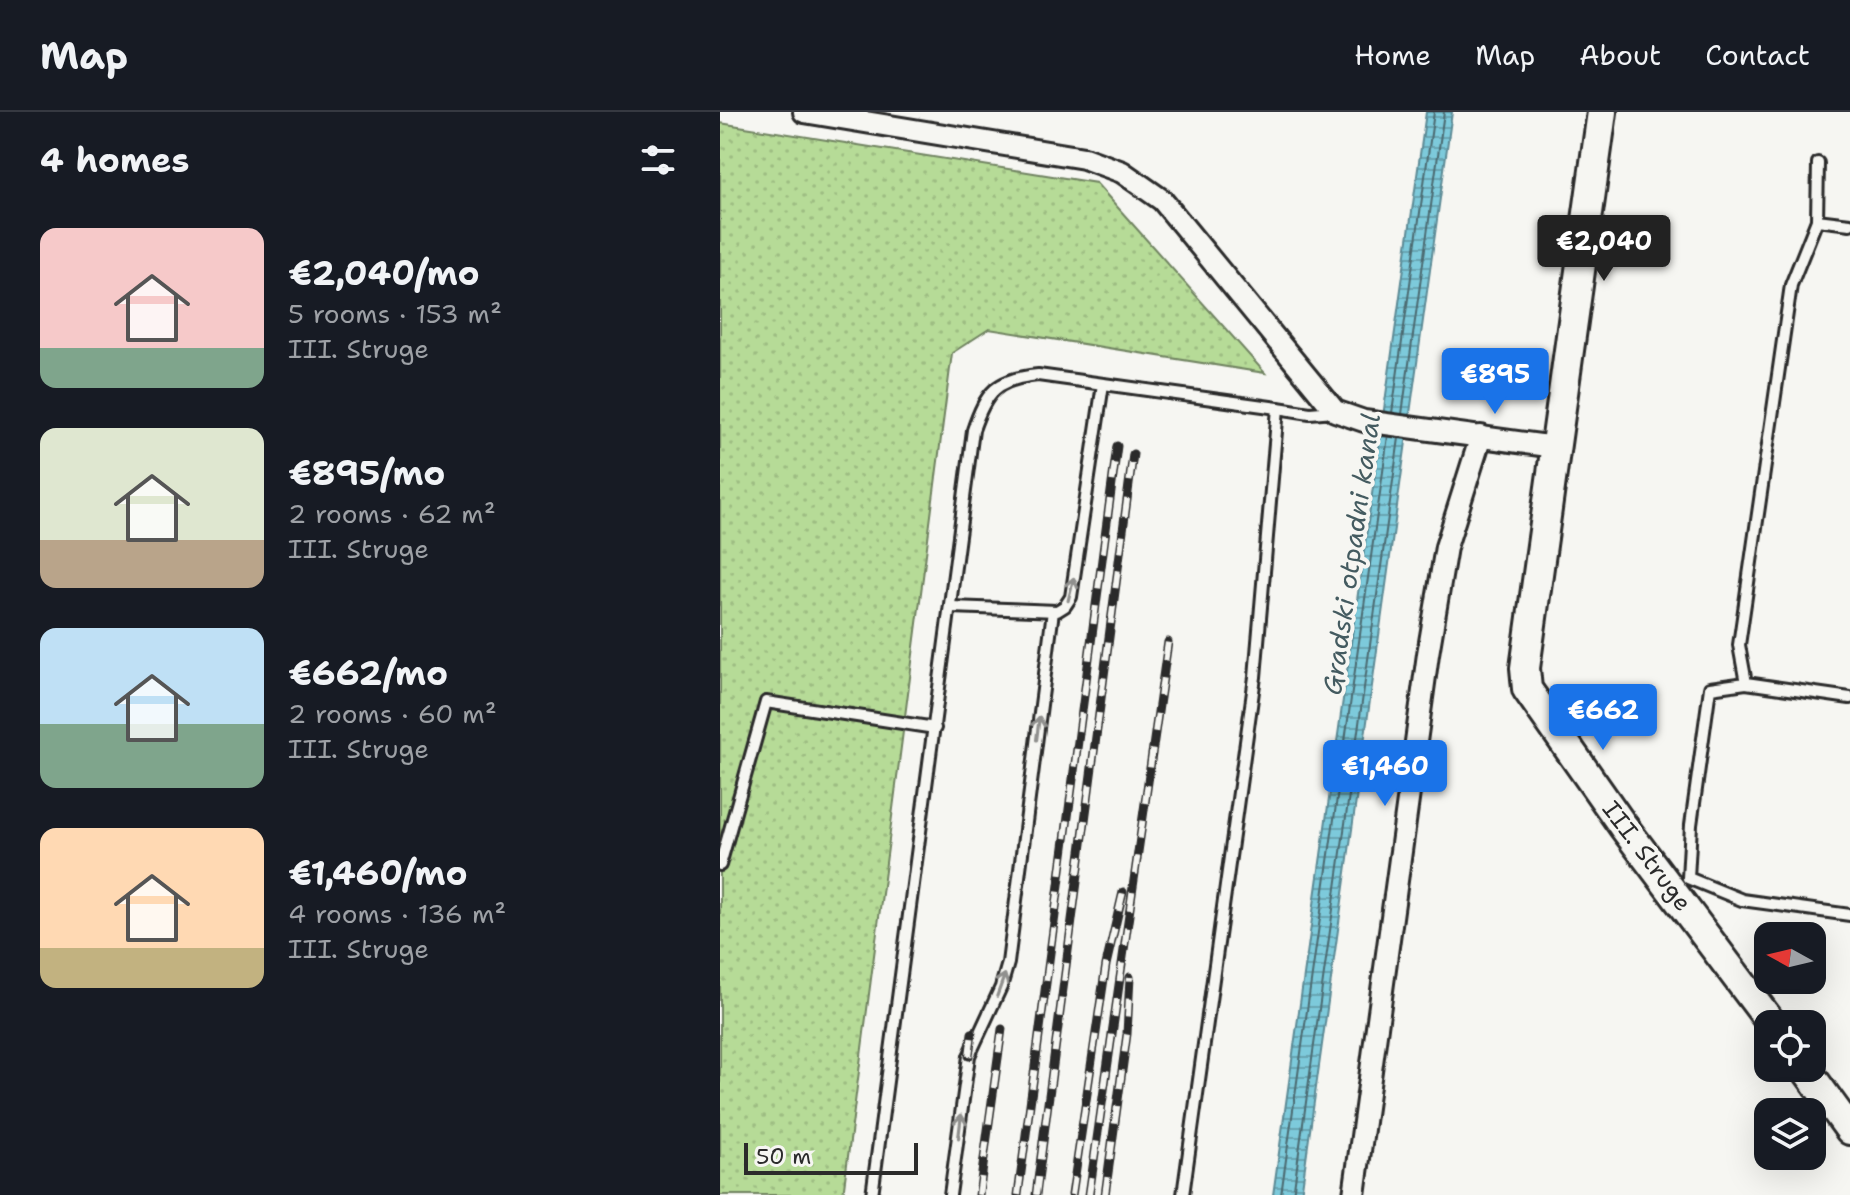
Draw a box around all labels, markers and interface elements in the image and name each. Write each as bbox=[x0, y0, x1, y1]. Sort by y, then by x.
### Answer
text: Map bbox=[40, 30, 128, 81]
text: Home bbox=[1354, 36, 1431, 74]
text: Map bbox=[1475, 36, 1535, 74]
text: About bbox=[1579, 36, 1661, 74]
text: Contact bbox=[1705, 36, 1810, 74]
text: 4 homes bbox=[40, 137, 189, 183]
icon: filters bbox=[636, 138, 680, 182]
pin: €2,040 bbox=[1539, 215, 1669, 283]
text: €2,040 bbox=[1555, 223, 1653, 258]
text: €2,040/mo bbox=[288, 250, 480, 296]
icon: home bbox=[104, 260, 200, 356]
text: 5 rooms · 153 m² bbox=[288, 296, 502, 331]
text: III. Struge bbox=[288, 331, 429, 366]
pin: €895 bbox=[1448, 348, 1542, 416]
text: €895 bbox=[1460, 356, 1530, 391]
water label: Gradski otpadni kanal bbox=[1314, 411, 1388, 697]
text: €895/mo bbox=[288, 450, 445, 496]
icon: home bbox=[104, 460, 200, 556]
text: 2 rooms · 62 m² bbox=[288, 496, 496, 531]
text: III. Struge bbox=[288, 531, 429, 566]
one-way arrow bbox=[1064, 577, 1079, 602]
text: €662/mo bbox=[288, 650, 448, 696]
icon: home bbox=[104, 660, 200, 756]
pin: €662 bbox=[1556, 684, 1650, 752]
text: €662 bbox=[1567, 692, 1639, 727]
text: 2 rooms · 60 m² bbox=[288, 696, 497, 731]
one-way arrow bbox=[1031, 716, 1046, 741]
text: III. Struge bbox=[288, 731, 429, 766]
pin: €1,460 bbox=[1320, 740, 1450, 808]
text: €1,460 bbox=[1341, 748, 1429, 783]
street label: III. Struge bbox=[1595, 794, 1699, 918]
text: €1,460/mo bbox=[288, 850, 468, 896]
icon: home bbox=[104, 860, 200, 956]
text: 4 rooms · 136 m² bbox=[288, 896, 506, 931]
north arrow bbox=[1754, 922, 1826, 994]
map controls bbox=[1754, 922, 1826, 1170]
text: III. Struge bbox=[288, 931, 429, 966]
one-way arrow bbox=[994, 973, 1009, 998]
button: locate bbox=[1754, 1010, 1826, 1082]
button: layers bbox=[1754, 1098, 1826, 1170]
one-way arrow bbox=[952, 1113, 967, 1139]
scale bar bbox=[744, 1139, 918, 1175]
text: 50 m bbox=[756, 1142, 811, 1171]

